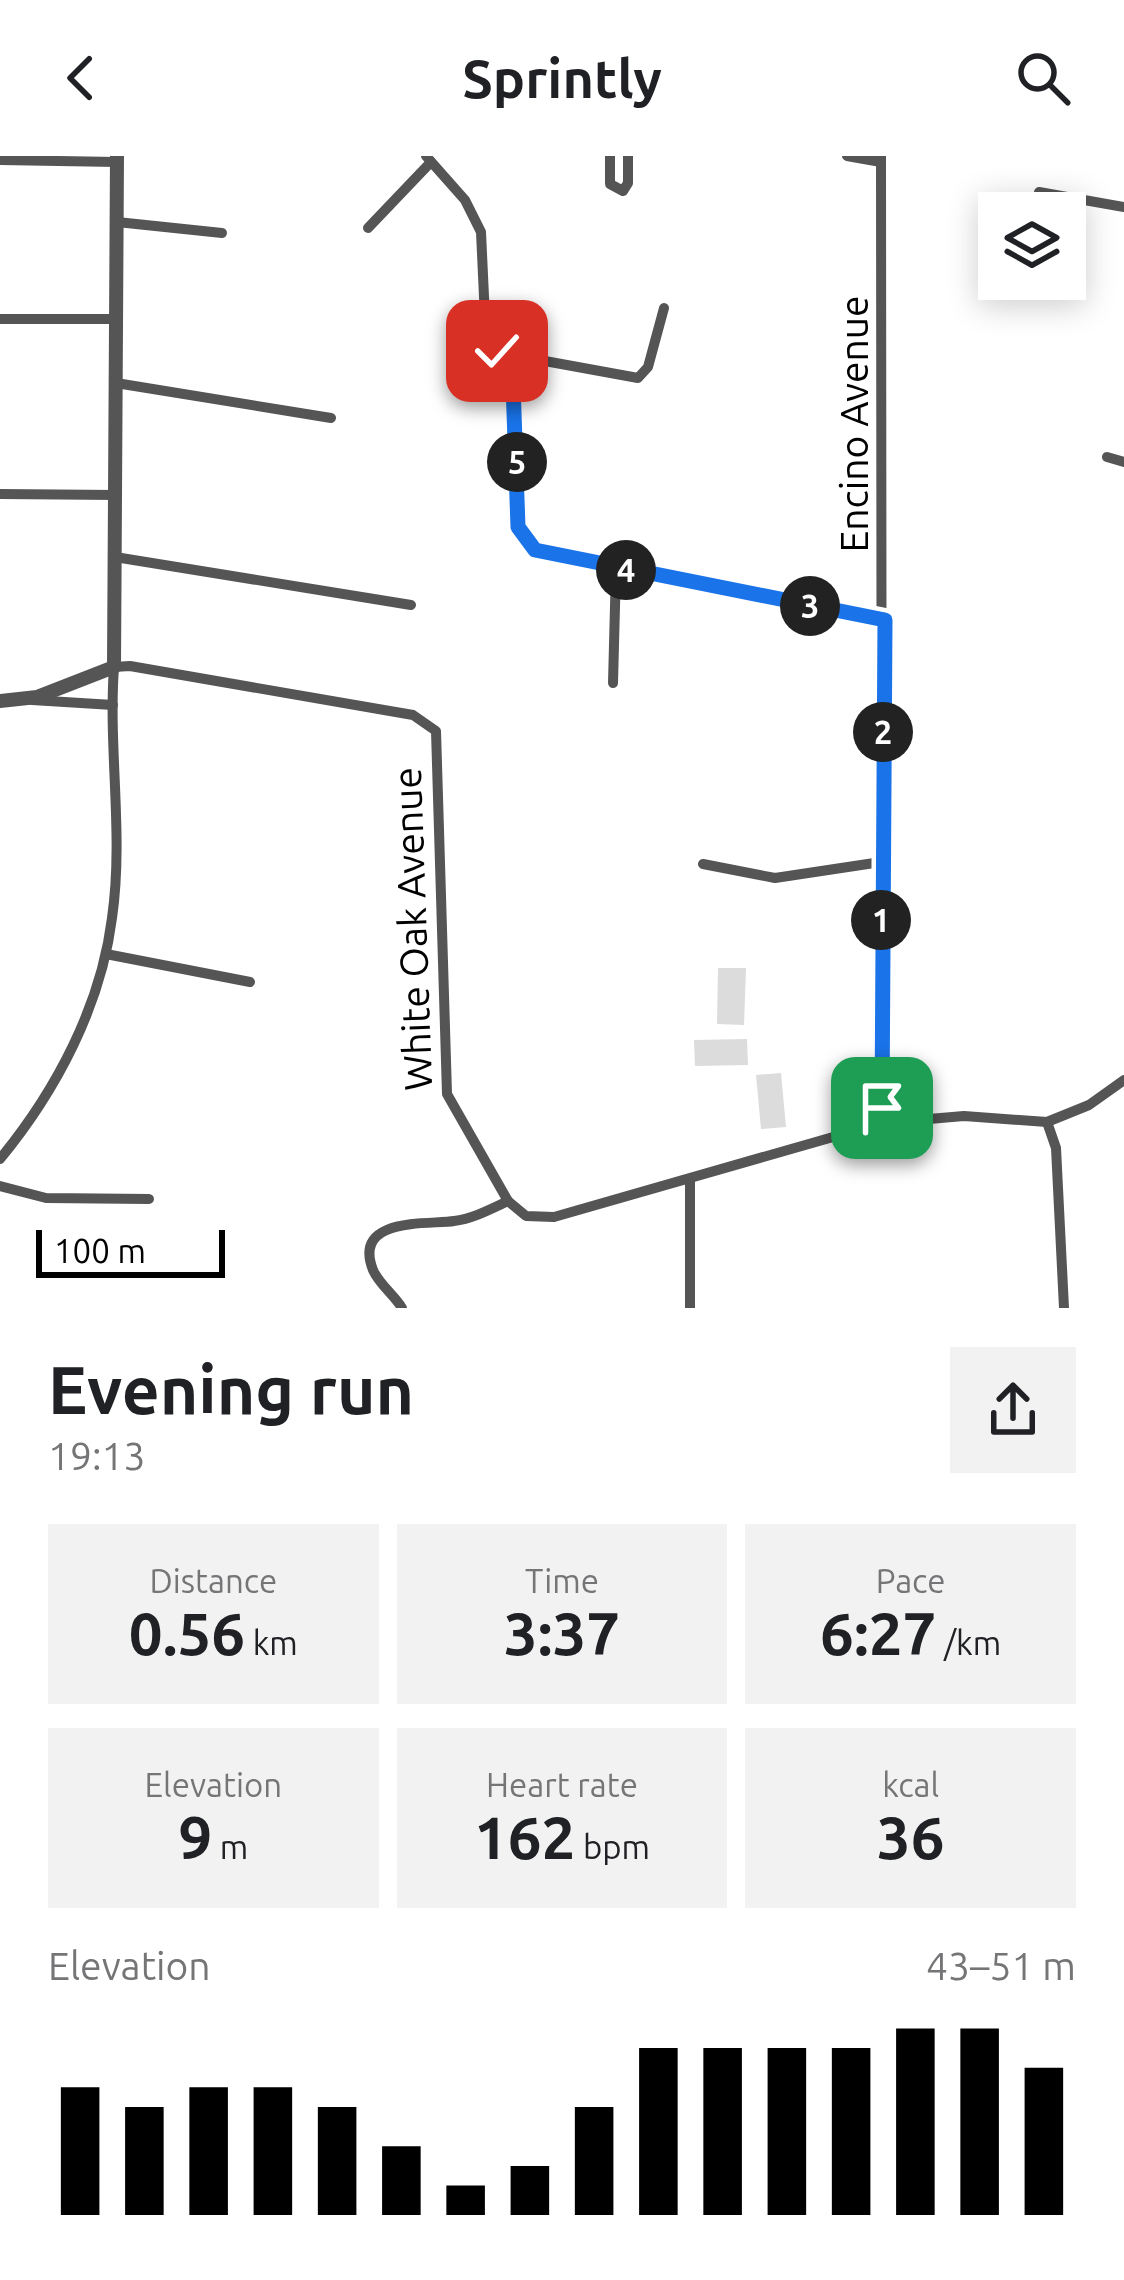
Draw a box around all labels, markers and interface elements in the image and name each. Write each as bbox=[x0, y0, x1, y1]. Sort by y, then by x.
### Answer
icon: back bbox=[48, 45, 114, 111]
icon: search bbox=[1010, 45, 1076, 111]
text: Sprintly bbox=[462, 48, 662, 108]
map controls bbox=[978, 192, 1086, 300]
button: layers bbox=[978, 192, 1086, 300]
street label: Encino Avenue bbox=[832, 295, 875, 553]
pin bbox=[446, 300, 548, 402]
icon: check bbox=[464, 318, 530, 384]
pin: 5 bbox=[487, 432, 547, 492]
text: 5 bbox=[508, 443, 526, 480]
pin: 4 bbox=[596, 540, 656, 600]
text: 4 bbox=[617, 551, 635, 588]
pin: 3 bbox=[780, 576, 840, 636]
text: 3 bbox=[801, 587, 819, 624]
pin: 2 bbox=[853, 702, 913, 762]
text: 2 bbox=[874, 713, 892, 750]
street label: White Oak Avenue bbox=[385, 766, 439, 1092]
pin: 1 bbox=[851, 890, 911, 950]
text: 1 bbox=[872, 901, 890, 938]
pin bbox=[831, 1057, 933, 1159]
icon: arrive bbox=[849, 1075, 915, 1141]
scale bar bbox=[36, 1224, 225, 1277]
text: 100 m bbox=[54, 1232, 146, 1269]
button: share bbox=[950, 1347, 1076, 1473]
text: Evening run bbox=[48, 1352, 414, 1426]
text: 19:13 bbox=[48, 1434, 146, 1477]
text: Distance bbox=[149, 1562, 277, 1599]
text: Time bbox=[525, 1562, 599, 1599]
text: Pace bbox=[876, 1562, 946, 1599]
text: 0.56 bbox=[129, 1599, 245, 1666]
text: 3:37 bbox=[504, 1599, 620, 1666]
text: 6:27 bbox=[820, 1599, 936, 1666]
text: km bbox=[245, 1624, 298, 1661]
text: /km bbox=[936, 1624, 1001, 1661]
text: Elevation bbox=[145, 1766, 282, 1803]
text: Heart rate bbox=[486, 1766, 638, 1803]
text: kcal bbox=[882, 1766, 939, 1803]
text: 9 bbox=[178, 1803, 212, 1870]
text: 162 bbox=[474, 1803, 575, 1870]
text: 36 bbox=[877, 1803, 945, 1870]
text: m bbox=[212, 1828, 248, 1865]
text: bpm bbox=[575, 1828, 650, 1865]
text: Elevation bbox=[48, 1944, 211, 1987]
text: 43–51 m bbox=[926, 1944, 1076, 1987]

